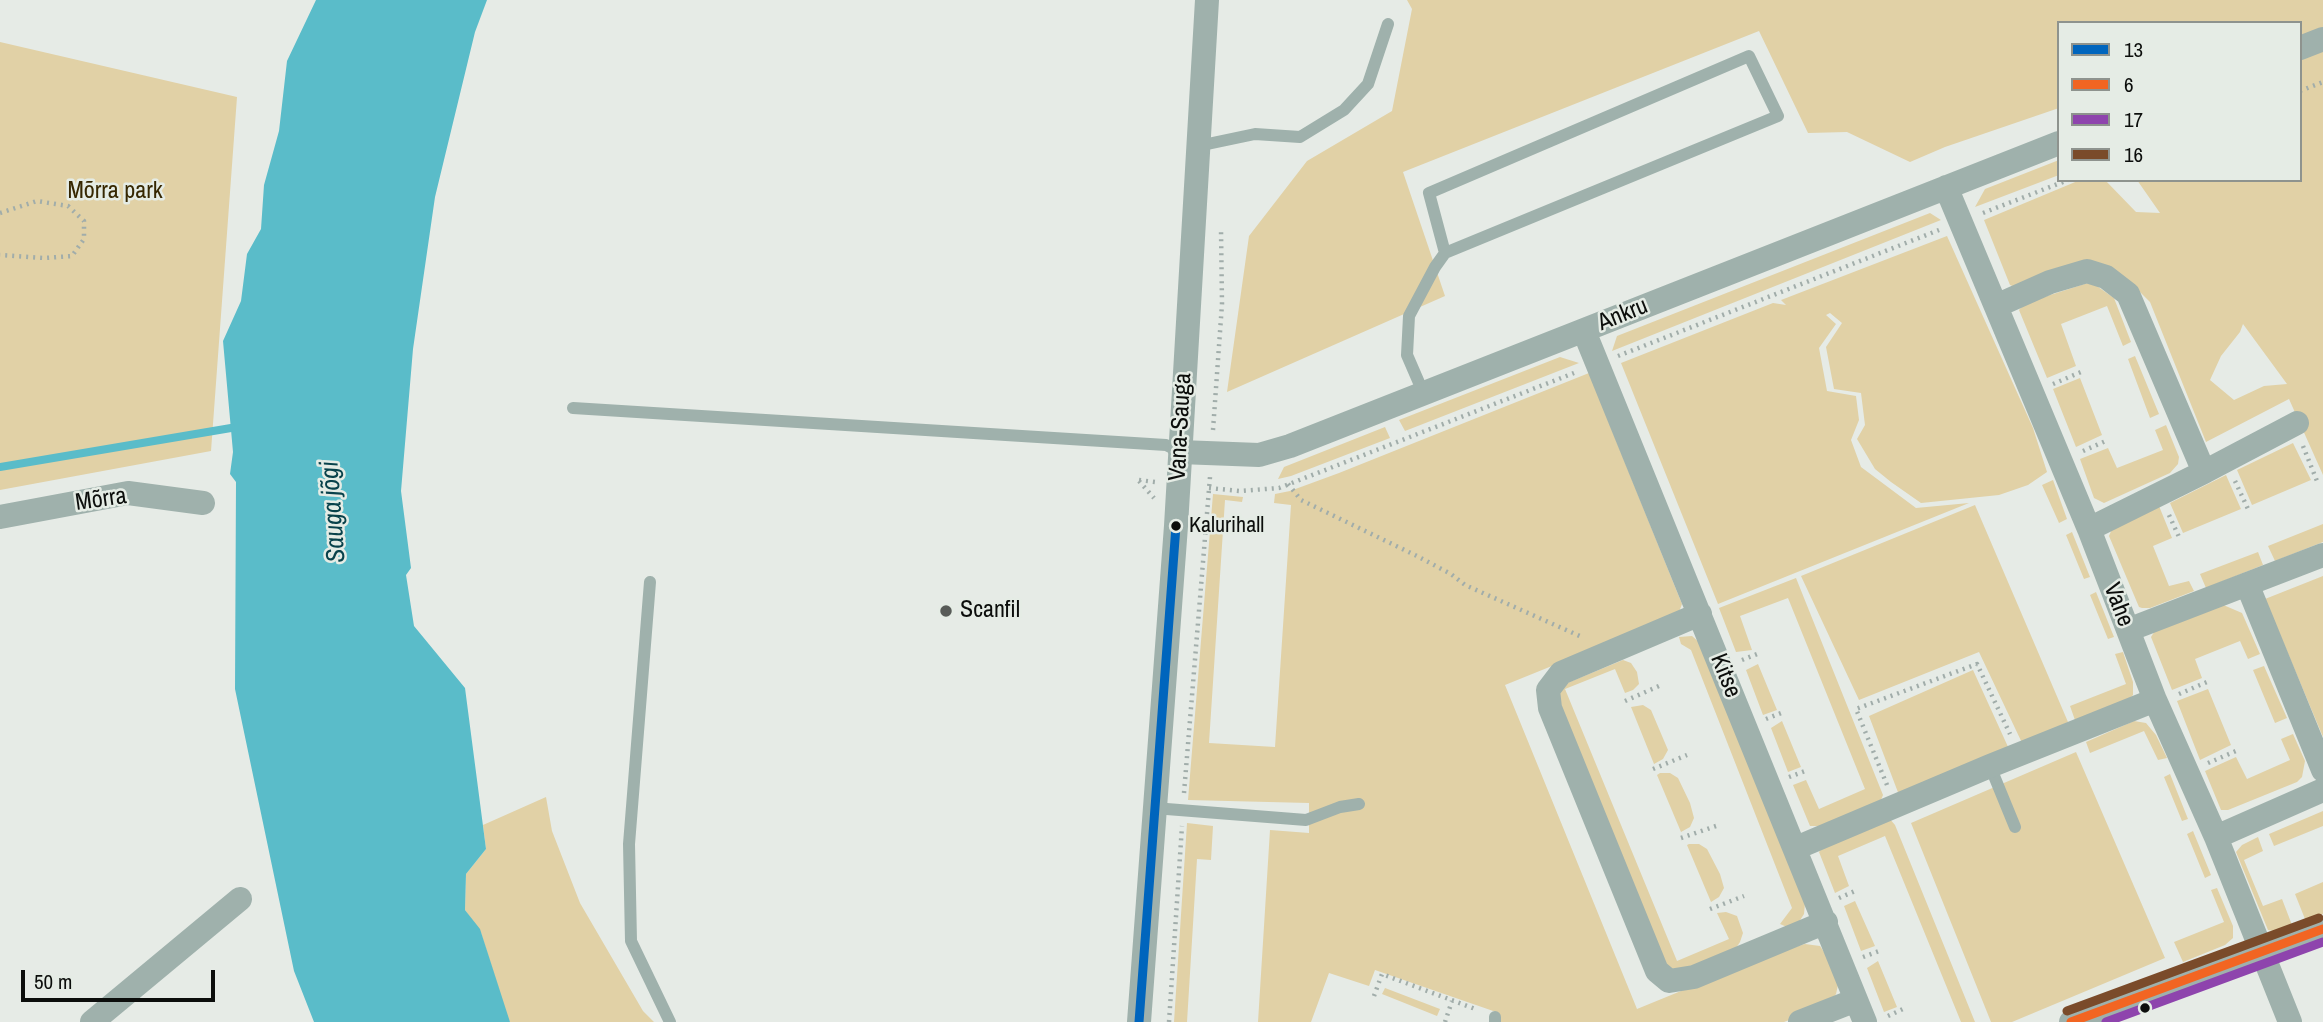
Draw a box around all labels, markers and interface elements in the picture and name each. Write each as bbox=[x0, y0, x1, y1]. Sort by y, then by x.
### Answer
legend bbox=[2057, 21, 2302, 182]
text: 13 bbox=[2124, 35, 2143, 64]
text: 6 bbox=[2124, 70, 2134, 99]
text: 17 bbox=[2124, 105, 2143, 134]
text: 16 bbox=[2124, 140, 2143, 169]
park label: Mõrra park bbox=[67, 178, 163, 206]
street label: Ankru bbox=[1594, 292, 1652, 338]
street label: Vana-Sauga bbox=[1164, 372, 1198, 482]
water label: Sauga jõgi bbox=[315, 460, 353, 564]
street label: Mõrra bbox=[74, 482, 128, 518]
place label: Kalurihall bbox=[1189, 513, 1264, 539]
marker: Kalurihall bbox=[1169, 519, 1183, 533]
street label: Vahe bbox=[2097, 579, 2139, 631]
place label: Scanfil bbox=[960, 597, 1020, 625]
marker: Scanfil bbox=[938, 603, 954, 619]
street label: Kitse bbox=[1703, 650, 1747, 702]
scale bar bbox=[24, 956, 219, 1000]
text: 50 m bbox=[34, 967, 72, 996]
unlabelled marker bbox=[2138, 1001, 2152, 1015]

